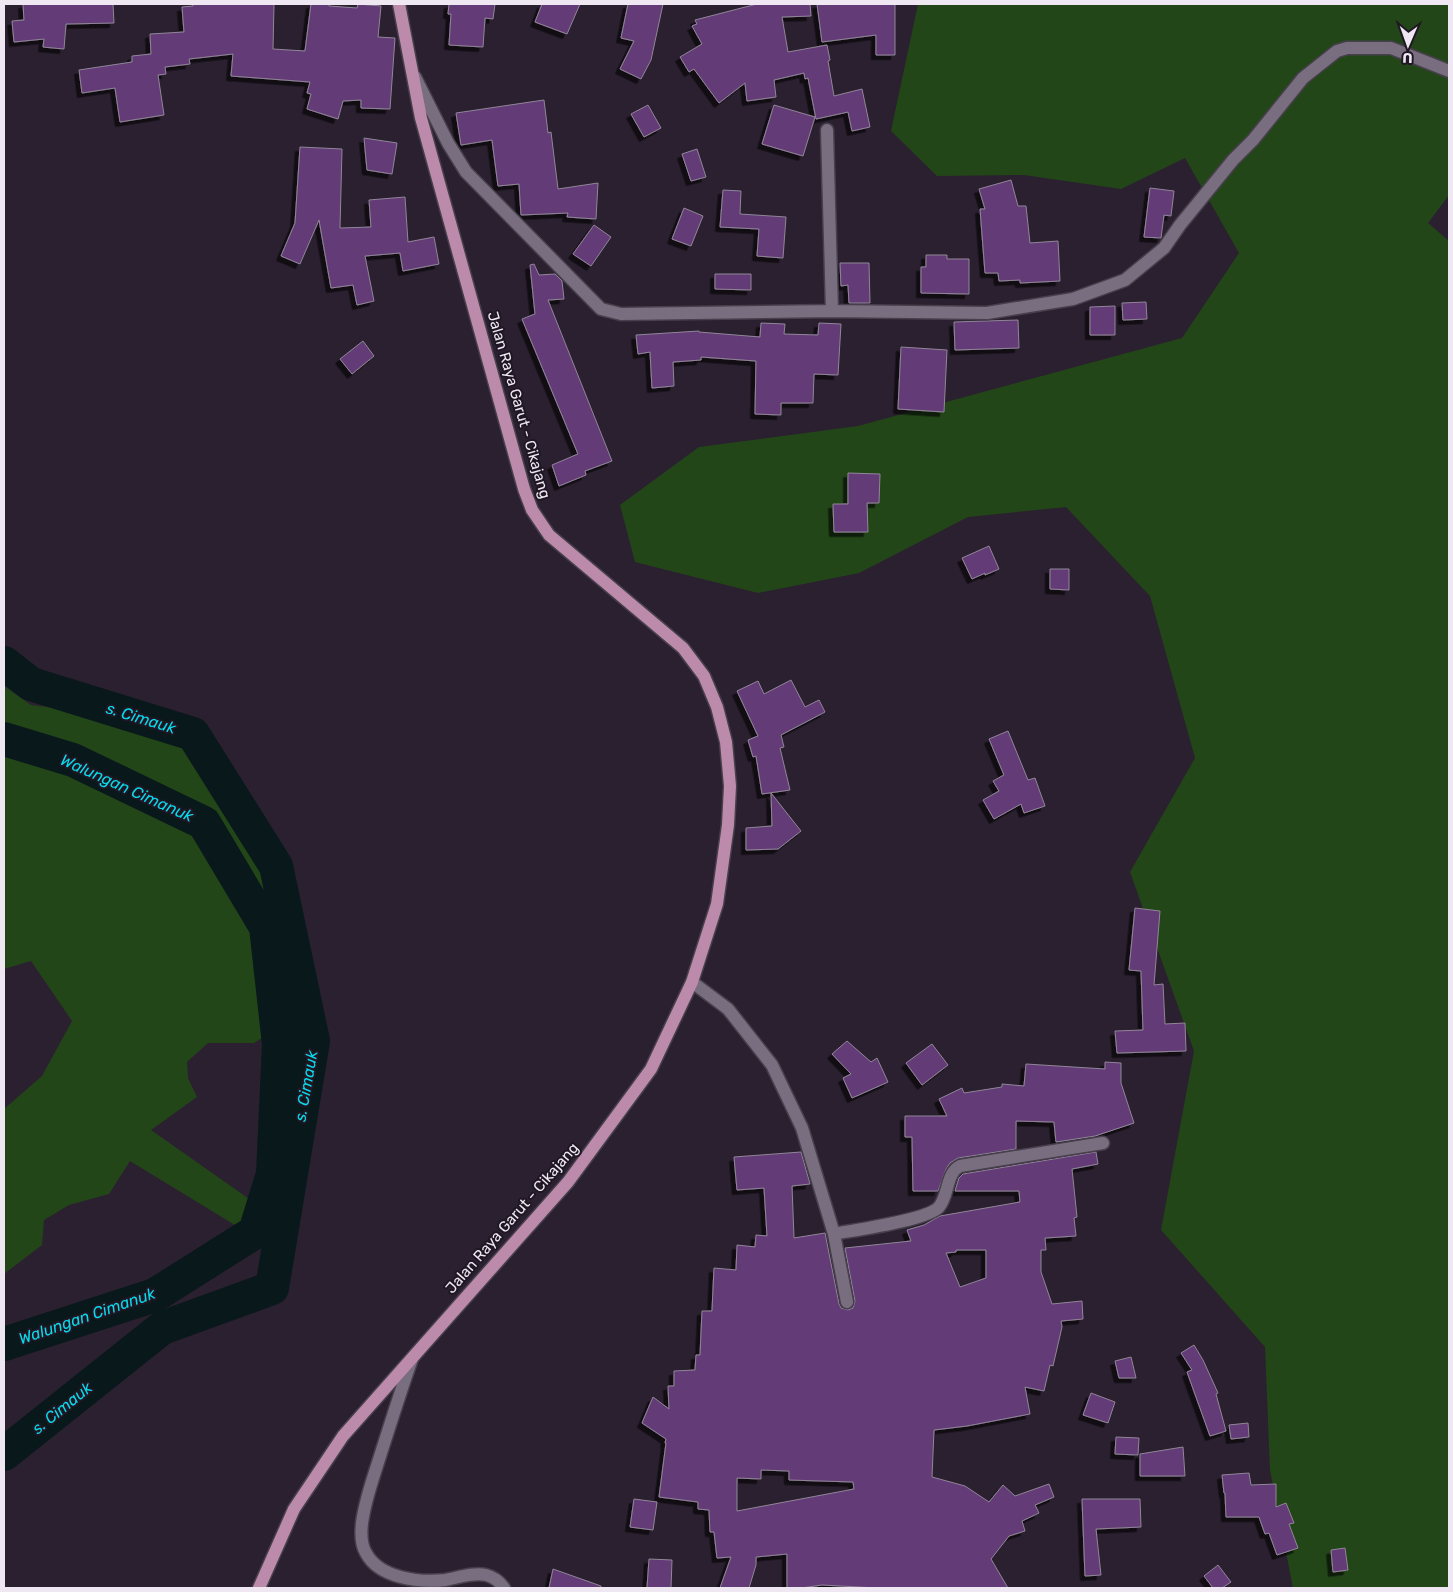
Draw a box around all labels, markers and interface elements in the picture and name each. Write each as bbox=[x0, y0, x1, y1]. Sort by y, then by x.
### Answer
north arrow bbox=[1383, 20, 1433, 70]
text: U bbox=[1402, 49, 1413, 66]
street label: Jalan Raya Garut - Cikajang bbox=[484, 309, 554, 501]
water label: s. Cimauk bbox=[104, 698, 179, 738]
water label: Walungan Cimanuk bbox=[58, 750, 197, 826]
water label: s. Cimauk bbox=[290, 1048, 322, 1123]
street label: Jalan Raya Garut - Cikajang bbox=[442, 1139, 582, 1297]
water label: Walungan Cimanuk bbox=[16, 1283, 159, 1348]
water label: s. Cimauk bbox=[28, 1377, 97, 1438]

